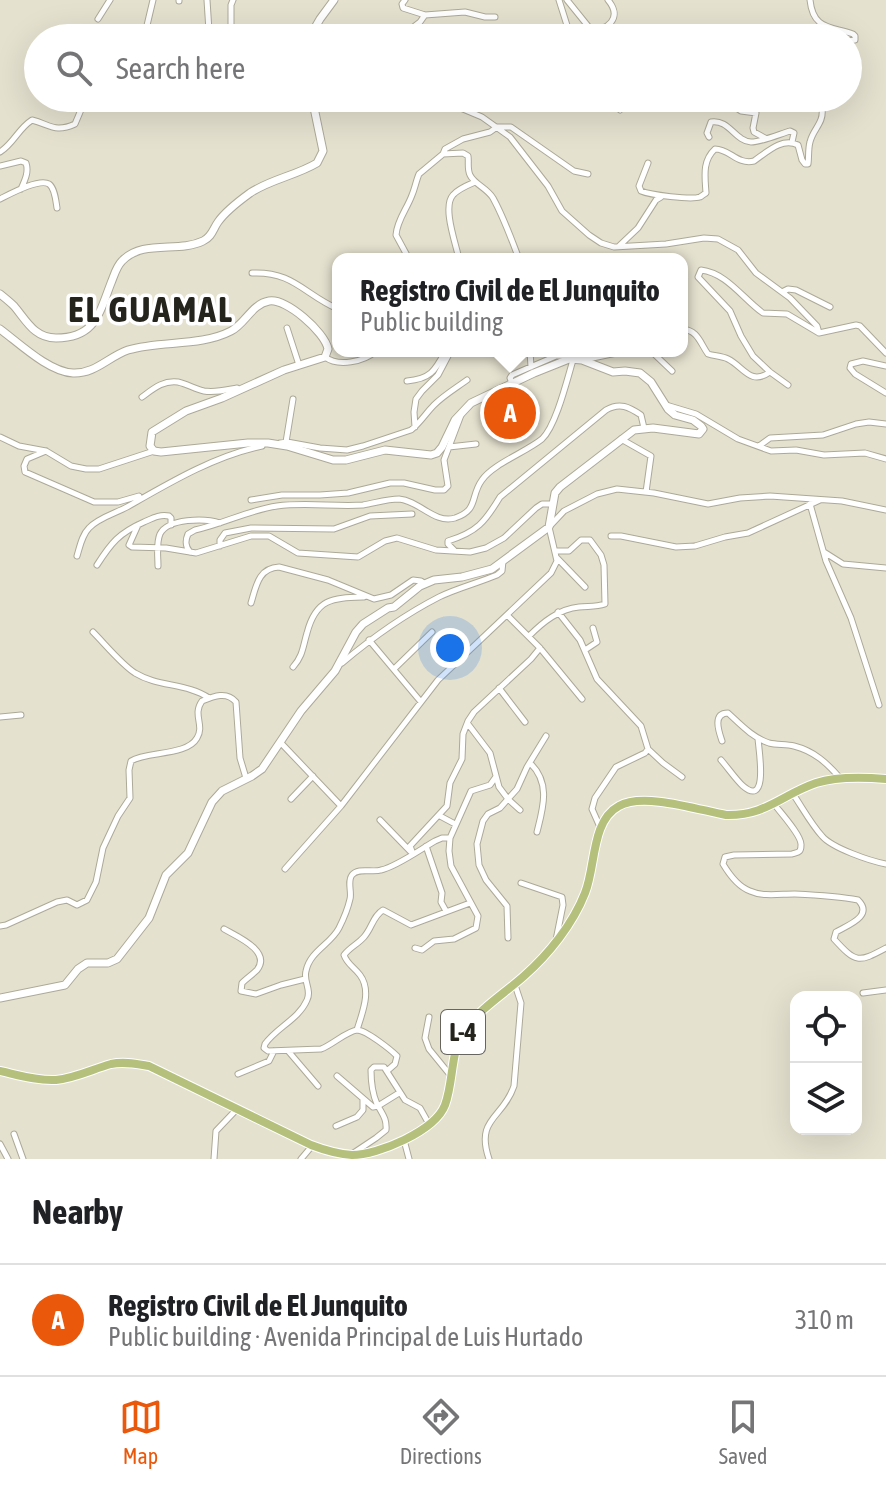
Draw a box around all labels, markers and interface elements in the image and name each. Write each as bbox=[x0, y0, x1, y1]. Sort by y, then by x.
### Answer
search box bbox=[24, 24, 862, 112]
icon: search bbox=[52, 46, 96, 90]
text: Search here bbox=[116, 51, 245, 85]
popup bbox=[332, 253, 688, 357]
text: Registro Civil de El Junquito bbox=[360, 273, 660, 307]
district label: EL GUAMAL bbox=[68, 288, 234, 330]
text: Public building bbox=[360, 307, 503, 337]
pin: A bbox=[484, 383, 536, 443]
your location bbox=[430, 628, 470, 668]
map controls bbox=[790, 991, 862, 1135]
button: locate bbox=[790, 991, 862, 1063]
road number: L-4 bbox=[441, 1010, 485, 1054]
button: layers bbox=[790, 1063, 862, 1135]
text: Nearby bbox=[32, 1192, 123, 1231]
text: Registro Civil de El Junquito bbox=[108, 1288, 408, 1322]
text: A bbox=[52, 1305, 64, 1335]
text: 310 m bbox=[795, 1305, 854, 1335]
text: Public building · Avenida Principal de Luis Hurtado bbox=[108, 1322, 583, 1352]
tab: Map bbox=[119, 1395, 163, 1469]
tab: Directions bbox=[400, 1395, 482, 1469]
tab: Saved bbox=[719, 1395, 767, 1469]

